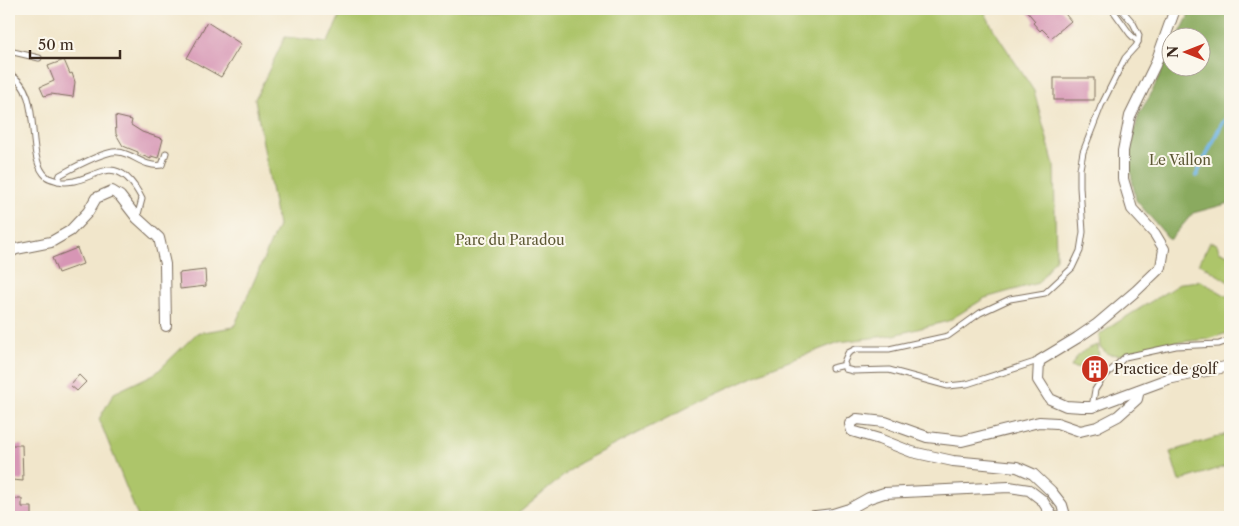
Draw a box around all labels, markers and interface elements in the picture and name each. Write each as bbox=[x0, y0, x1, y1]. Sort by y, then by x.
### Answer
scale bar bbox=[30, 28, 120, 60]
north arrow bbox=[1162, 28, 1212, 78]
text: 50 m bbox=[38, 35, 74, 54]
text: N bbox=[1164, 46, 1182, 58]
park label: Le Vallon bbox=[1149, 151, 1211, 169]
park label: Parc du Paradou bbox=[455, 231, 565, 249]
building icon: Practice de golf bbox=[1080, 354, 1110, 384]
place label: Practice de golf bbox=[1114, 360, 1219, 378]

